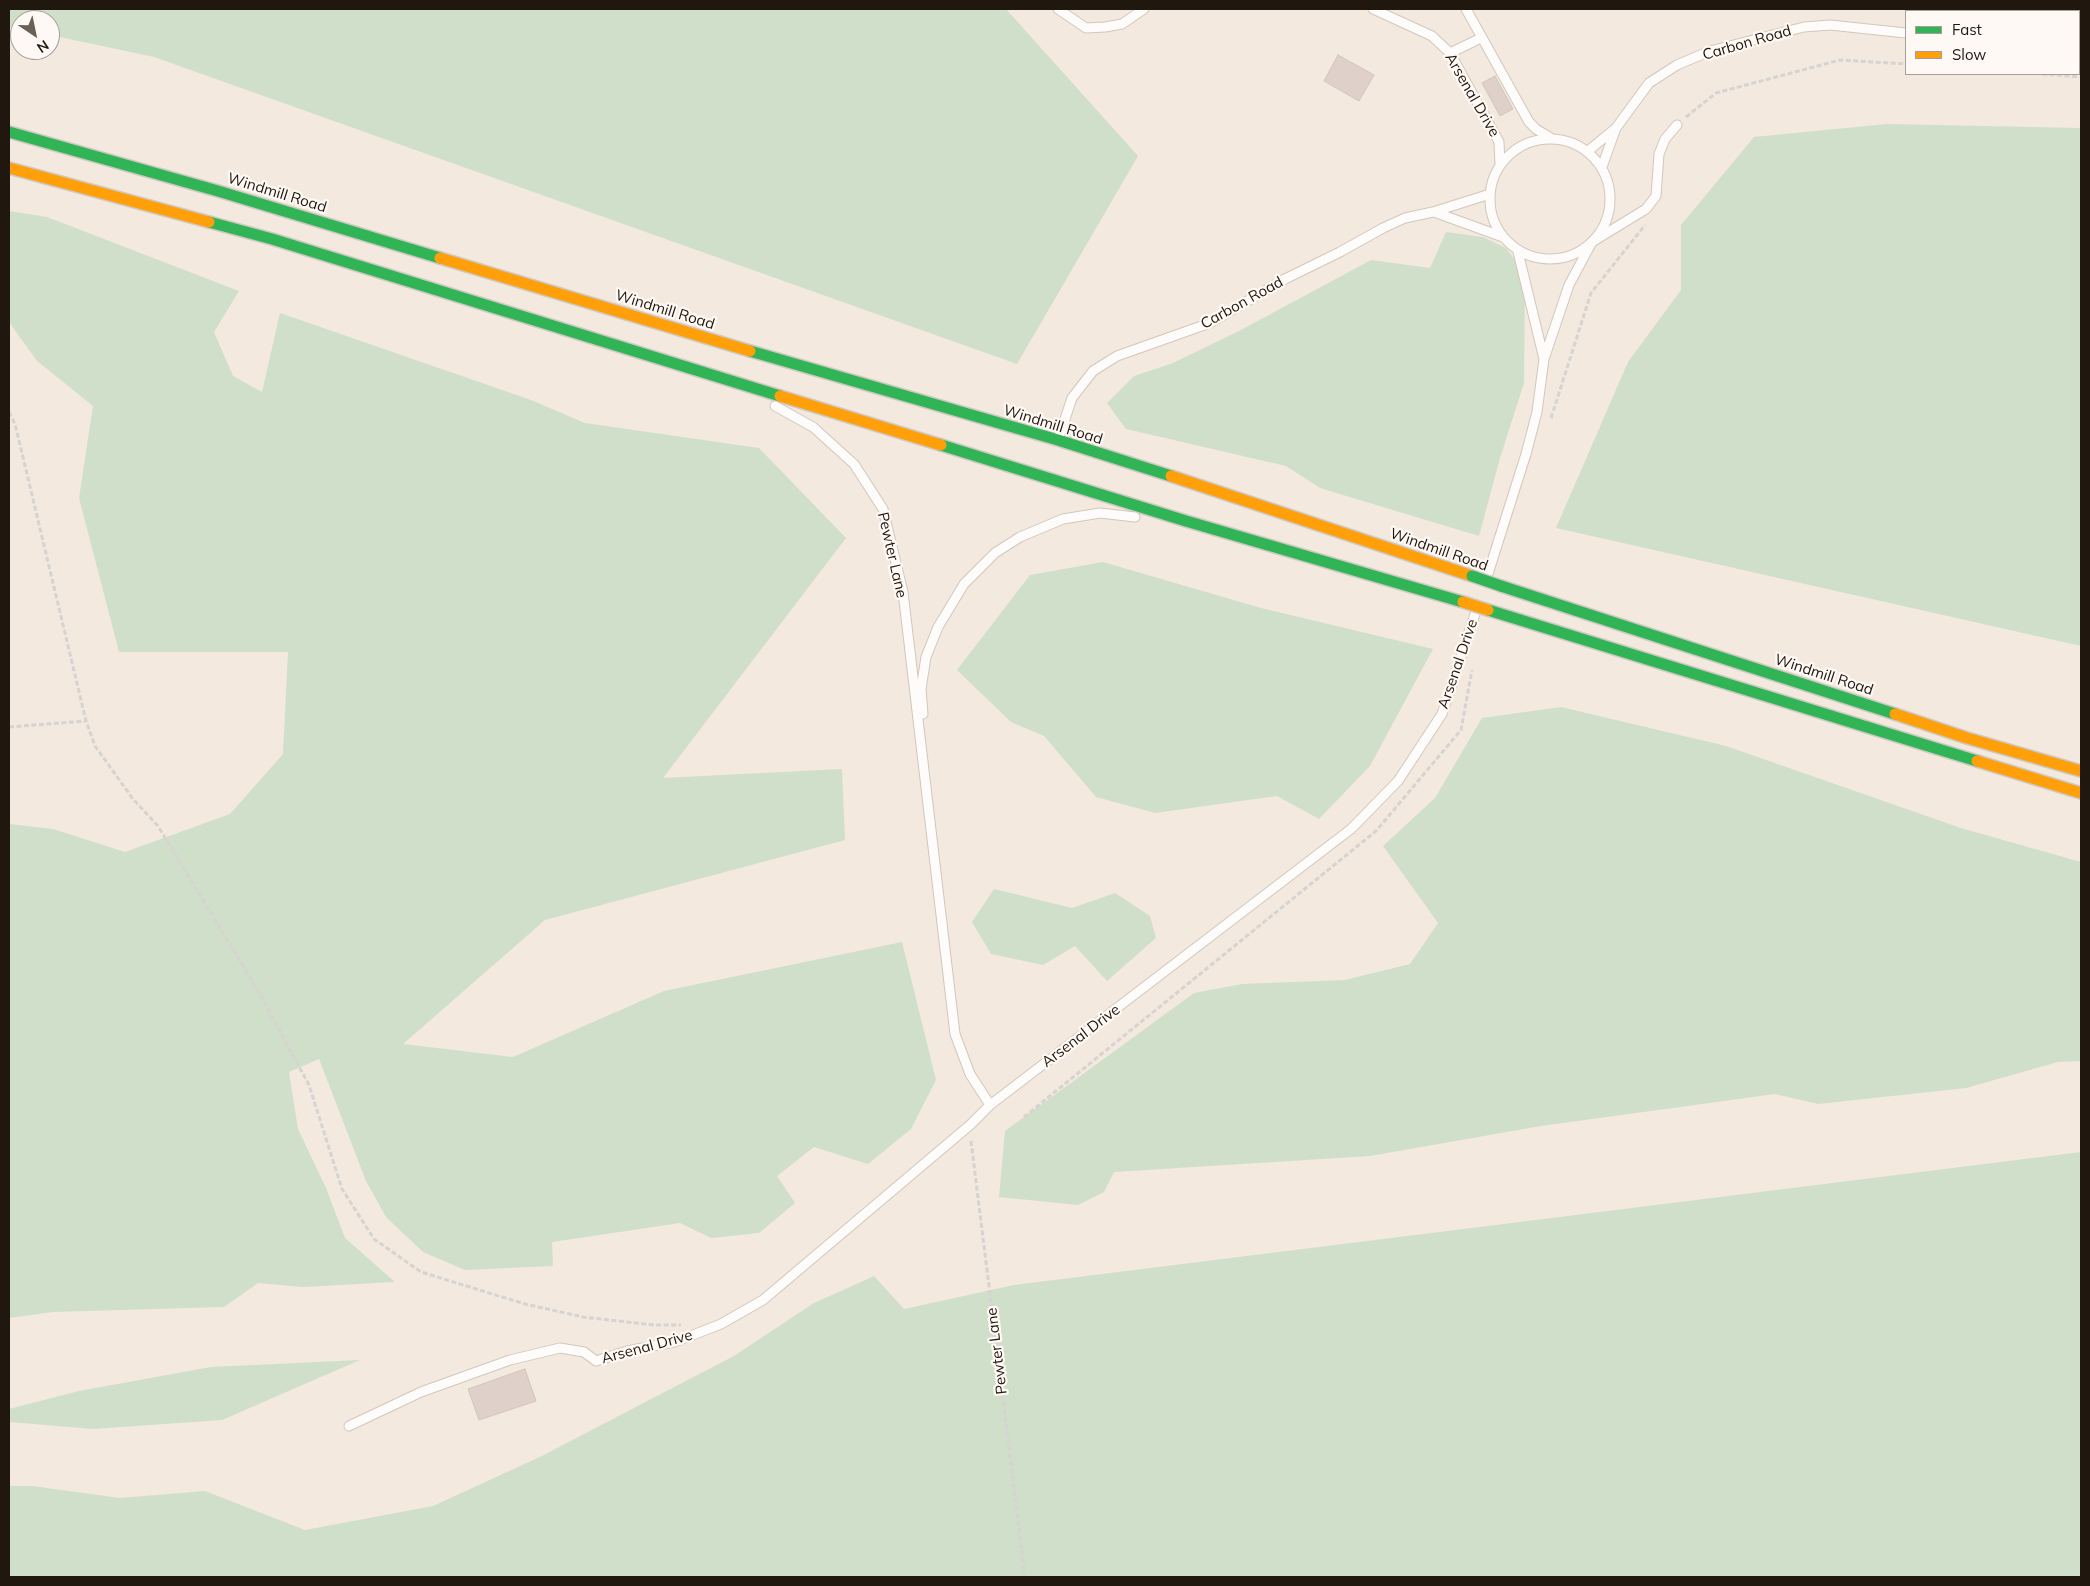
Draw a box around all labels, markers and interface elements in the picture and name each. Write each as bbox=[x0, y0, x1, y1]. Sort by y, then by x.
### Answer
north arrow bbox=[10, 10, 60, 60]
legend bbox=[1905, 10, 2080, 75]
text: Fast bbox=[1952, 20, 1982, 39]
street label: Carbon Road bbox=[1701, 22, 1793, 64]
text: N bbox=[33, 36, 52, 57]
text: Slow bbox=[1952, 45, 1986, 64]
street label: Arsenal Drive bbox=[1441, 50, 1503, 140]
street label: Windmill Road bbox=[225, 169, 329, 217]
street label: Carbon Road bbox=[1198, 273, 1286, 333]
street label: Windmill Road bbox=[613, 286, 717, 334]
street label: Windmill Road bbox=[1001, 401, 1105, 449]
street label: Pewter Lane bbox=[873, 510, 911, 600]
street label: Windmill Road bbox=[1388, 525, 1490, 575]
street label: Arsenal Drive bbox=[1434, 617, 1482, 711]
street label: Windmill Road bbox=[1772, 651, 1876, 699]
street label: Arsenal Drive bbox=[1038, 1001, 1124, 1071]
street label: Pewter Lane bbox=[983, 1306, 1011, 1396]
street label: Arsenal Drive bbox=[600, 1326, 694, 1368]

